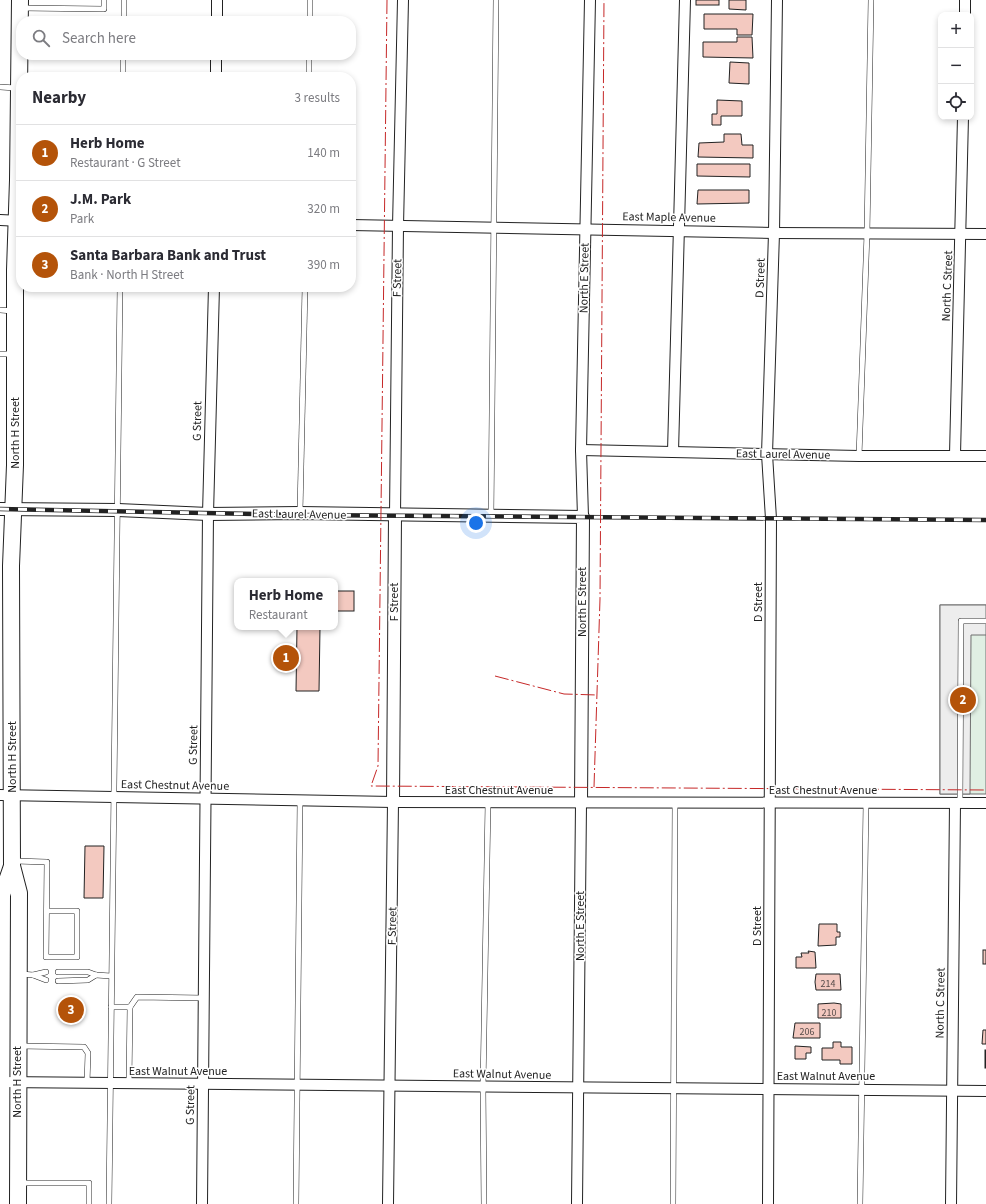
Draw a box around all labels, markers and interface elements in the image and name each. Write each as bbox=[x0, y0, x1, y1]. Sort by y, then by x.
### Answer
map controls bbox=[938, 12, 974, 120]
button: + bbox=[938, 12, 974, 48]
search box bbox=[16, 16, 356, 60]
icon: search bbox=[30, 27, 52, 49]
text: Search here bbox=[62, 28, 136, 49]
button: − bbox=[938, 48, 974, 84]
button: locate bbox=[938, 84, 974, 120]
text: Nearby bbox=[32, 86, 86, 110]
text: 3 results bbox=[295, 89, 340, 107]
text: Herb Home bbox=[70, 133, 145, 154]
text: 1 bbox=[42, 144, 48, 162]
text: 140 m bbox=[307, 144, 340, 162]
text: Restaurant · G Street bbox=[70, 154, 181, 172]
text: J.M. Park bbox=[70, 189, 131, 210]
text: 2 bbox=[42, 200, 48, 218]
text: 320 m bbox=[307, 200, 340, 218]
street label: East Maple Avenue bbox=[622, 208, 716, 227]
text: Park bbox=[70, 210, 94, 228]
street label: North E Street bbox=[575, 243, 594, 313]
text: Santa Barbara Bank and Trust bbox=[70, 245, 266, 266]
street label: North C Street bbox=[938, 250, 957, 322]
text: 3 bbox=[42, 256, 48, 274]
text: 390 m bbox=[307, 256, 340, 274]
street label: D Street bbox=[751, 258, 770, 298]
street label: F Street bbox=[389, 259, 406, 297]
text: Bank · North H Street bbox=[70, 266, 184, 284]
street label: North H Street bbox=[7, 397, 24, 469]
street label: G Street bbox=[189, 401, 206, 441]
street label: East Laurel Avenue bbox=[736, 445, 830, 464]
street label: East Laurel Avenue bbox=[252, 505, 346, 524]
your location bbox=[466, 513, 486, 533]
street label: North E Street bbox=[574, 567, 591, 637]
popup bbox=[234, 578, 338, 630]
street label: D Street bbox=[750, 582, 767, 622]
street label: F Street bbox=[386, 583, 403, 621]
text: Herb Home bbox=[249, 585, 323, 606]
text: Restaurant bbox=[249, 606, 308, 624]
pin: 1 bbox=[273, 643, 299, 673]
pin: 2 bbox=[950, 685, 976, 715]
street label: North H Street bbox=[4, 721, 21, 793]
street label: G Street bbox=[185, 725, 202, 765]
street label: East Chestnut Avenue bbox=[121, 776, 229, 795]
street label: East Chestnut Avenue bbox=[445, 782, 553, 799]
street label: East Chestnut Avenue bbox=[769, 782, 877, 799]
street label: North E Street bbox=[572, 891, 589, 961]
street label: D Street bbox=[749, 906, 766, 946]
street label: F Street bbox=[384, 907, 401, 945]
street label: North C Street bbox=[931, 967, 950, 1039]
house number: 214 bbox=[821, 977, 835, 991]
pin: 3 bbox=[58, 995, 84, 1025]
house number: 210 bbox=[822, 1006, 836, 1020]
house number: 206 bbox=[800, 1025, 814, 1039]
street label: North H Street bbox=[9, 1046, 26, 1118]
street label: East Walnut Avenue bbox=[129, 1063, 227, 1080]
street label: East Walnut Avenue bbox=[453, 1065, 551, 1084]
street label: East Walnut Avenue bbox=[777, 1068, 875, 1085]
street label: G Street bbox=[182, 1085, 199, 1125]

